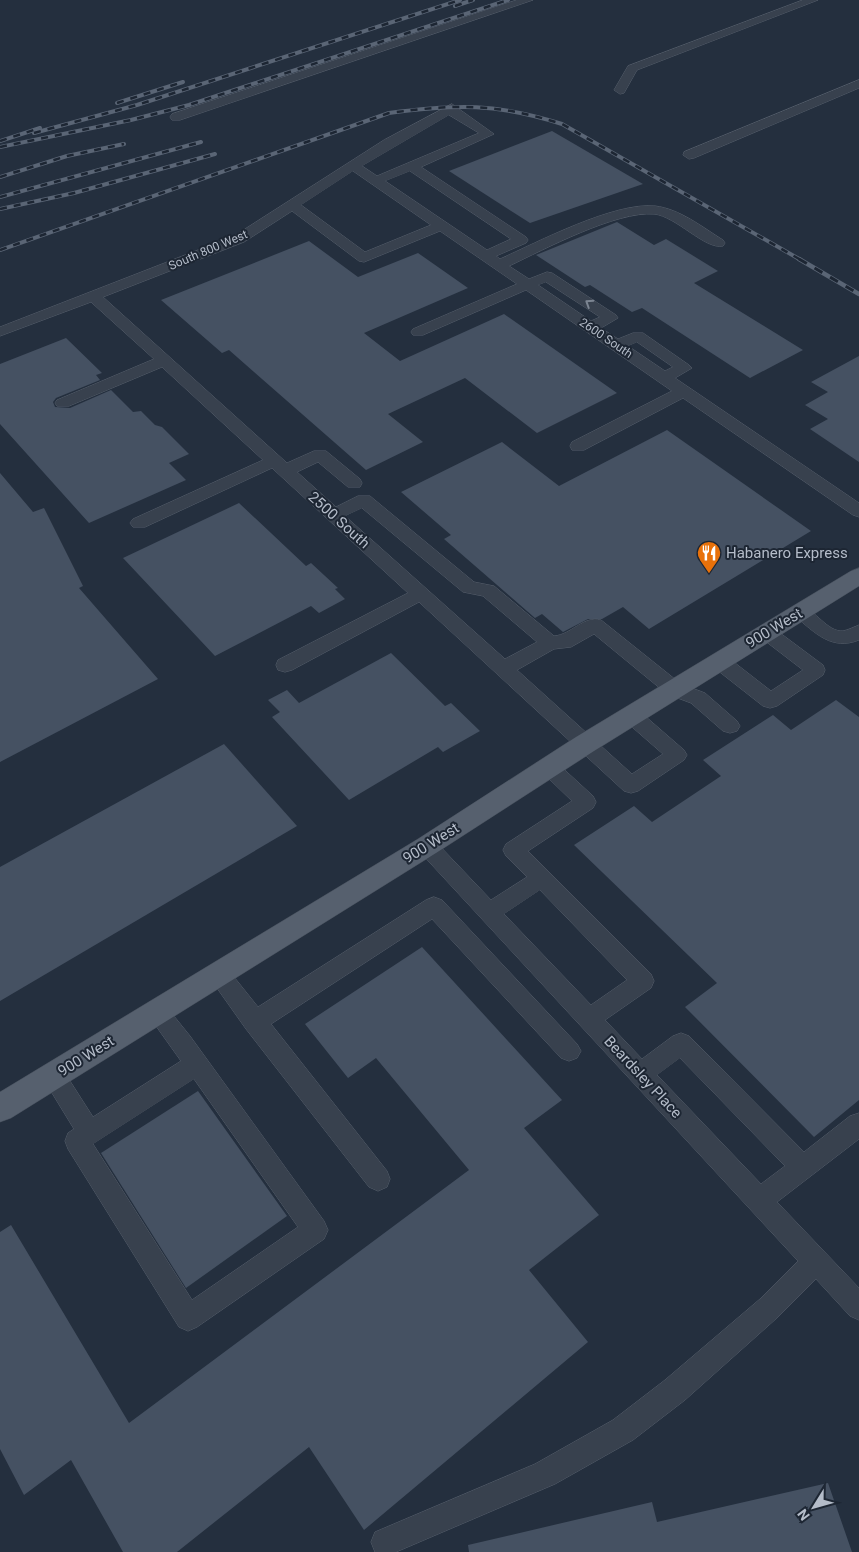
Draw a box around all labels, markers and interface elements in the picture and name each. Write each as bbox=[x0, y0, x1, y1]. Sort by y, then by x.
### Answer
street label: South 800 West bbox=[166, 227, 250, 273]
one-way arrow bbox=[585, 300, 595, 309]
street label: 2600 South bbox=[577, 315, 635, 361]
street label: 2500 South bbox=[305, 488, 373, 552]
restaurant icon: Habanero Express bbox=[696, 540, 722, 574]
place label: Habanero Express bbox=[726, 544, 848, 562]
street label: 900 West bbox=[742, 604, 806, 652]
street label: 900 West bbox=[400, 819, 462, 867]
street label: 900 West bbox=[55, 1032, 117, 1080]
street label: Beardsley Place bbox=[600, 1032, 686, 1122]
north arrow bbox=[789, 1482, 839, 1532]
text: N bbox=[794, 1506, 813, 1524]

